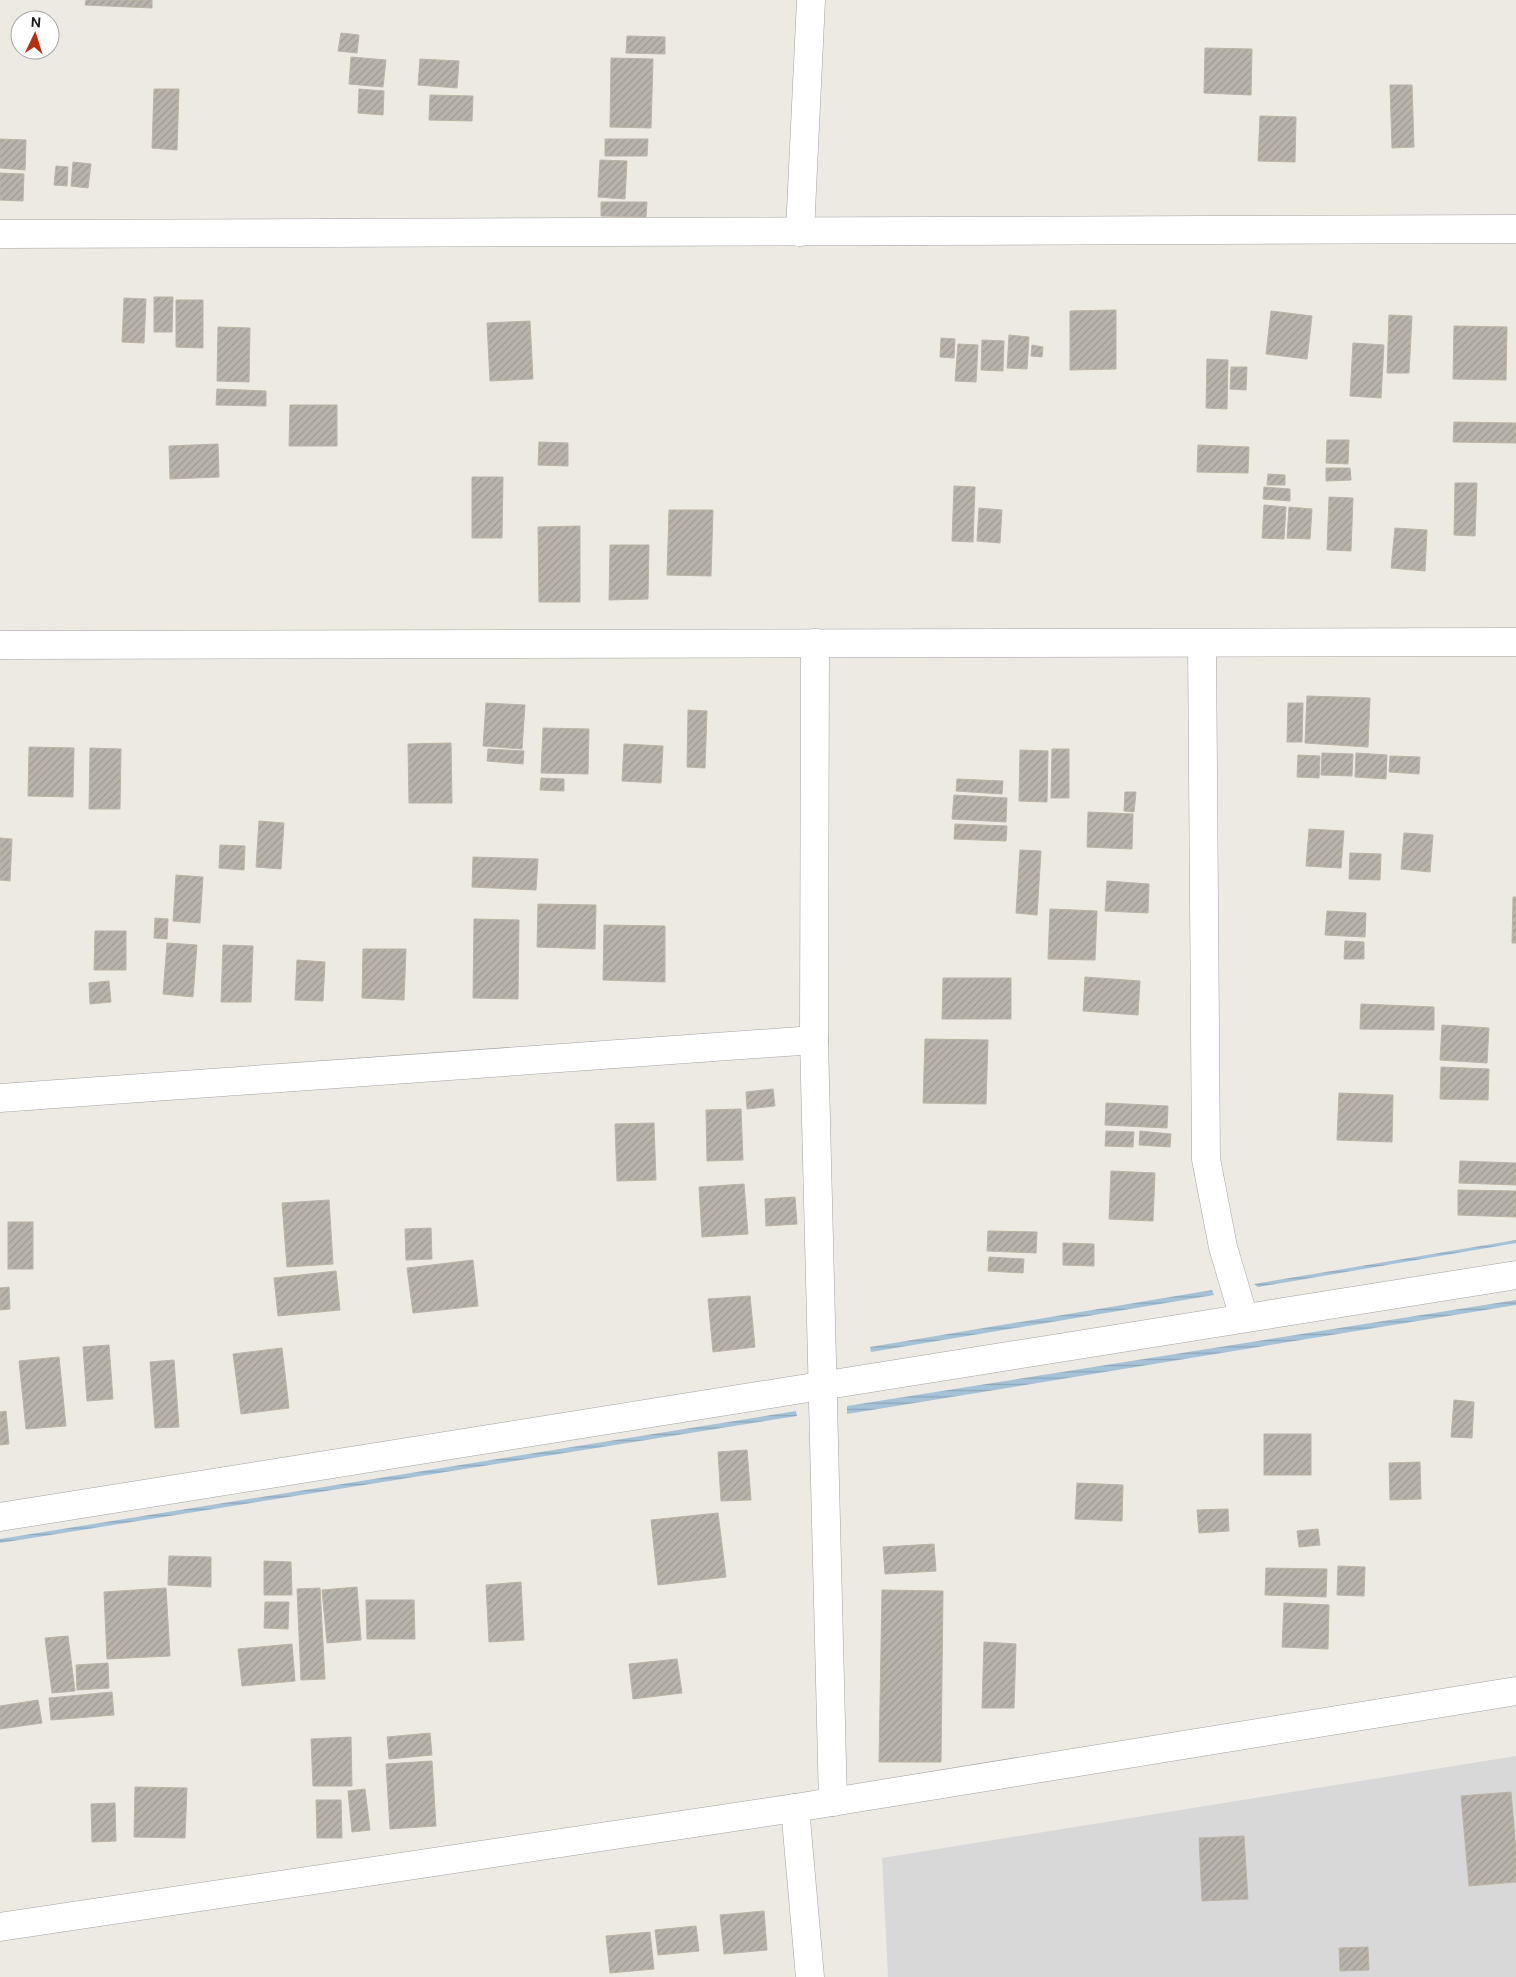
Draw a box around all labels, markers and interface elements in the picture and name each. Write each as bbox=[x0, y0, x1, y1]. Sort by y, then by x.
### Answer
north arrow bbox=[10, 10, 60, 60]
text: N bbox=[30, 13, 42, 31]

